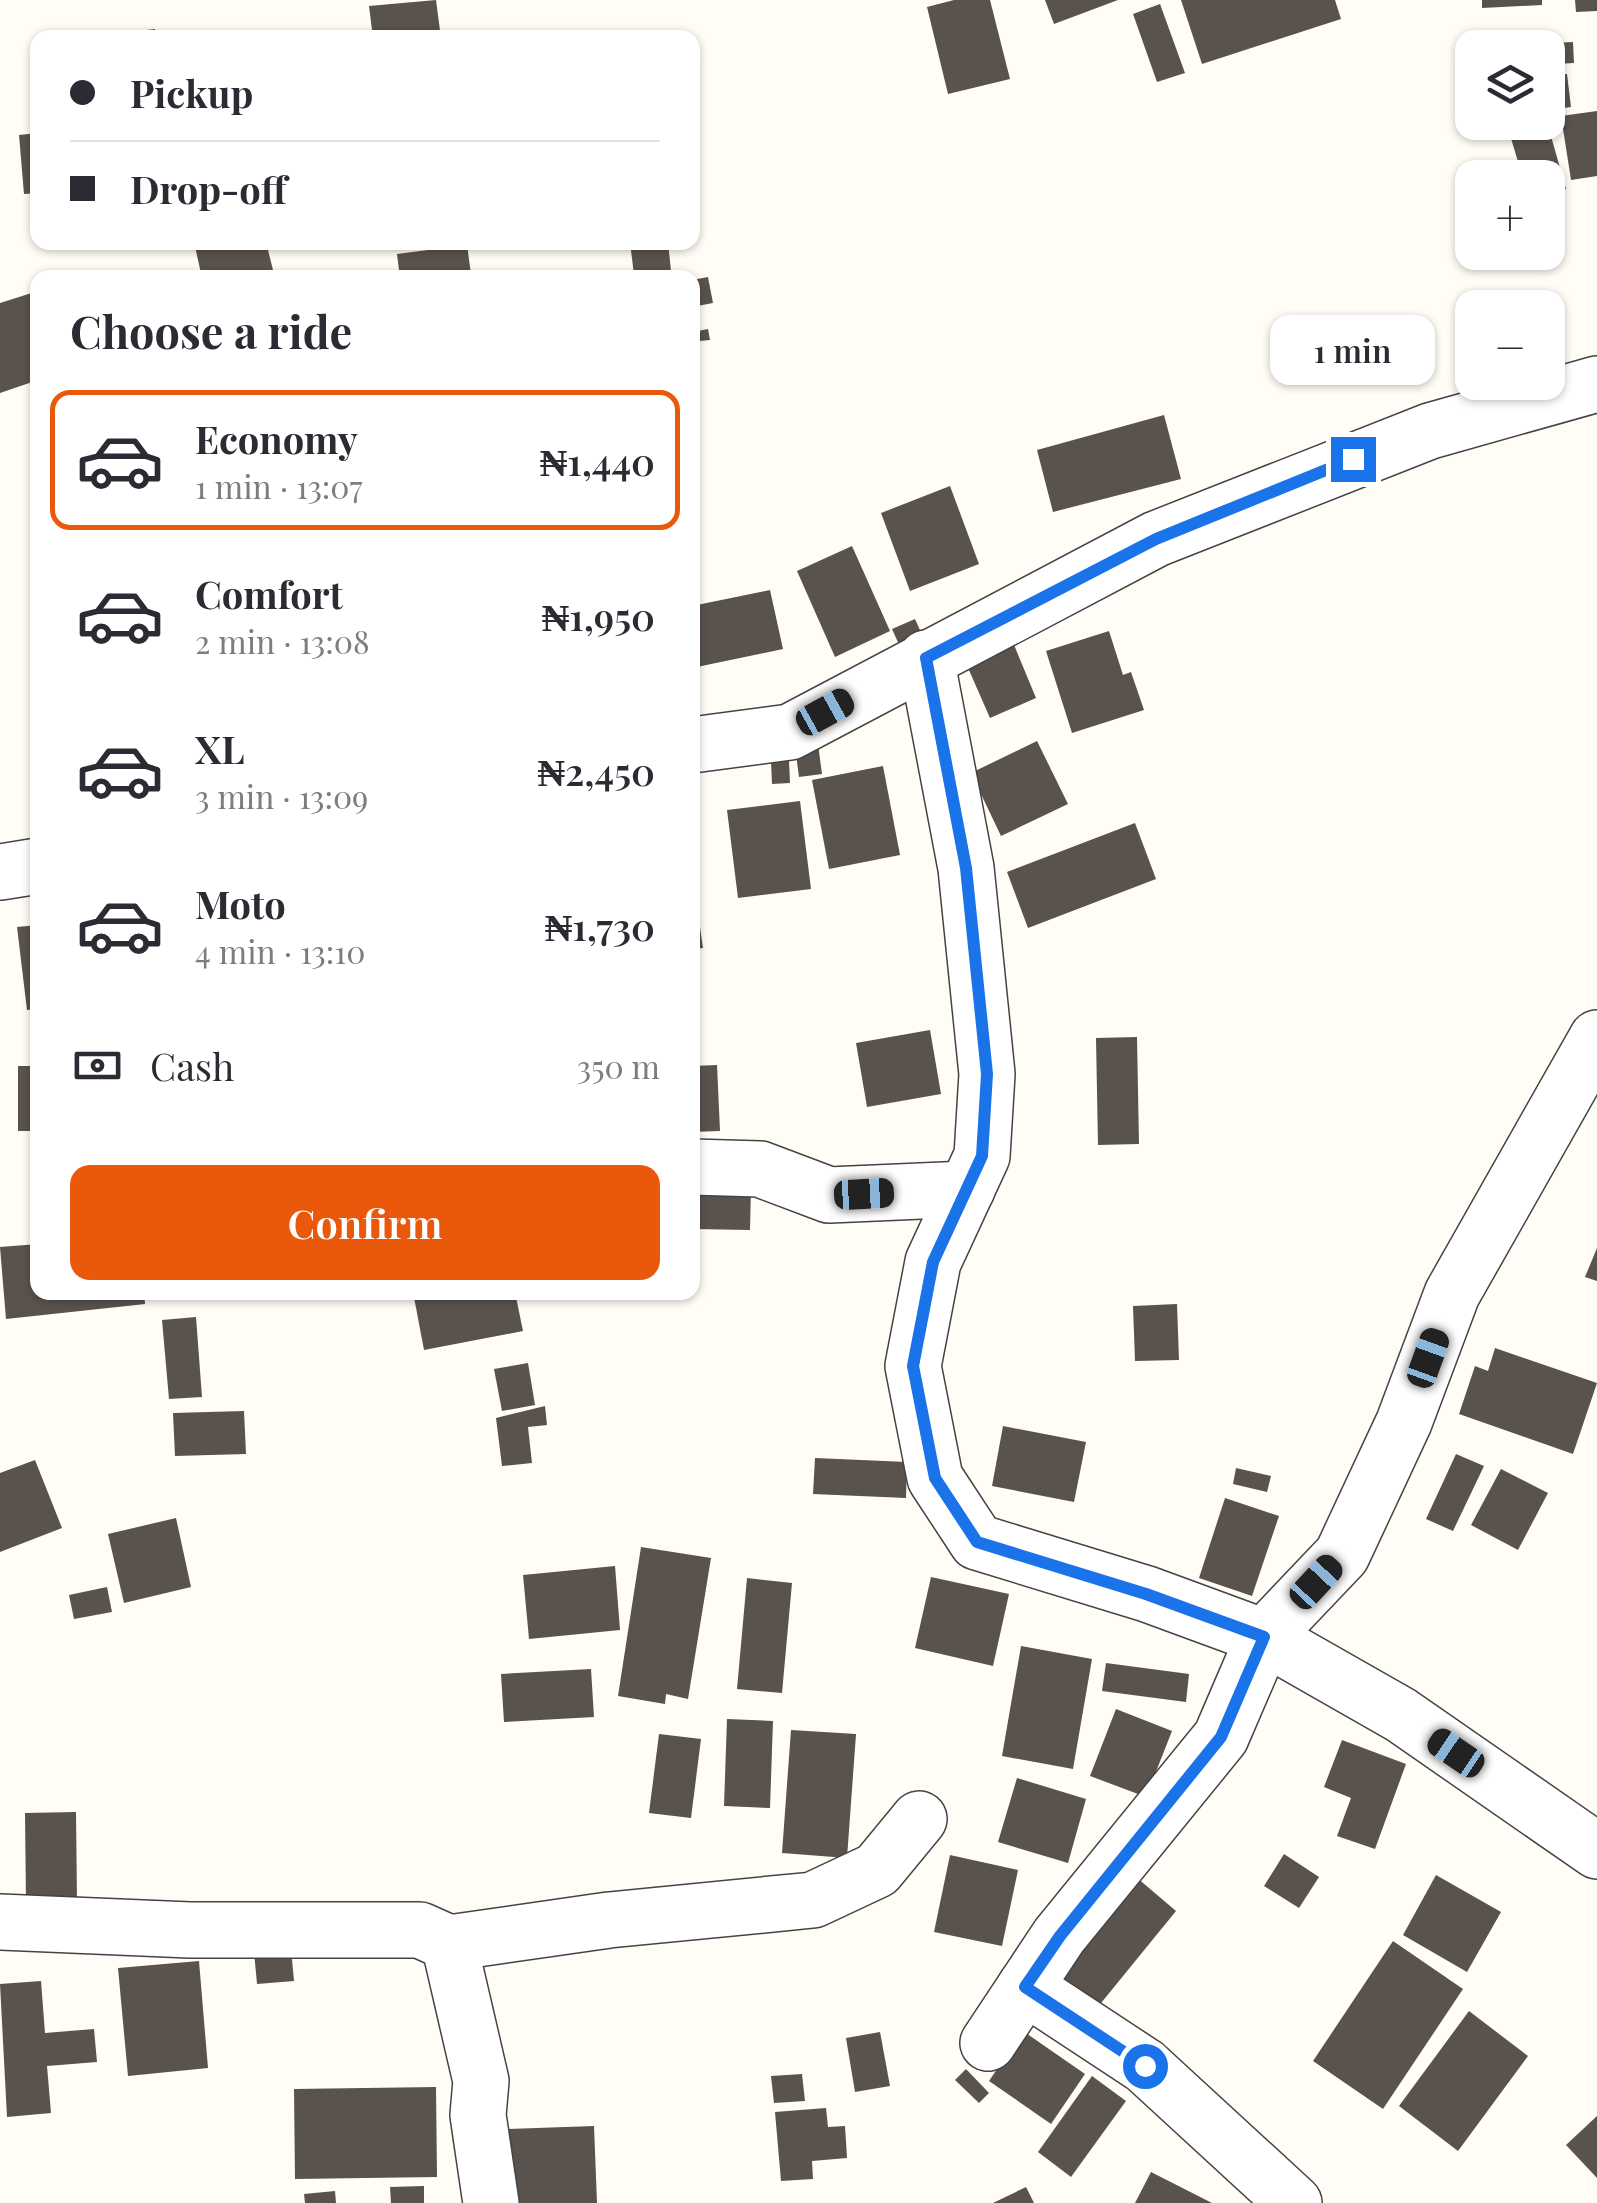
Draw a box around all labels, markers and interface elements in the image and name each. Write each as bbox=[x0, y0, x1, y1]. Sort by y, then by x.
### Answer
map controls bbox=[1455, 30, 1565, 400]
button: layers bbox=[1455, 30, 1565, 140]
text: Pickup bbox=[130, 67, 253, 118]
button: + bbox=[1455, 160, 1565, 270]
text: Drop-off bbox=[130, 163, 287, 214]
button: − bbox=[1455, 290, 1565, 400]
text: Choose a ride bbox=[70, 300, 352, 360]
callout: 1 min bbox=[1270, 314, 1436, 384]
text: 1 min bbox=[1314, 328, 1391, 371]
text: Economy bbox=[195, 413, 358, 464]
icon: car bbox=[75, 415, 165, 505]
text: ₦1,440 bbox=[540, 435, 655, 486]
route end bbox=[1331, 437, 1376, 482]
text: 1 min · 13:07 bbox=[195, 464, 363, 507]
text: Comfort bbox=[195, 568, 343, 619]
icon: car bbox=[75, 570, 165, 660]
text: ₦1,950 bbox=[542, 590, 655, 641]
text: 2 min · 13:08 bbox=[195, 619, 370, 662]
car bbox=[791, 684, 859, 740]
text: XL bbox=[195, 723, 244, 774]
icon: car bbox=[75, 725, 165, 815]
text: ₦2,450 bbox=[538, 745, 655, 796]
text: 3 min · 13:09 bbox=[195, 774, 368, 817]
text: Moto bbox=[195, 878, 286, 929]
icon: car bbox=[75, 880, 165, 970]
text: ₦1,730 bbox=[545, 900, 655, 951]
text: 4 min · 13:10 bbox=[195, 929, 365, 972]
icon: cash bbox=[70, 1038, 125, 1093]
text: Cash bbox=[150, 1040, 234, 1091]
text: 350 m bbox=[577, 1044, 660, 1087]
button: Confirm bbox=[70, 1165, 660, 1280]
car bbox=[833, 1177, 895, 1211]
car bbox=[1404, 1325, 1452, 1391]
car bbox=[1285, 1550, 1347, 1614]
car bbox=[1423, 1724, 1489, 1782]
route start bbox=[1123, 2044, 1168, 2089]

